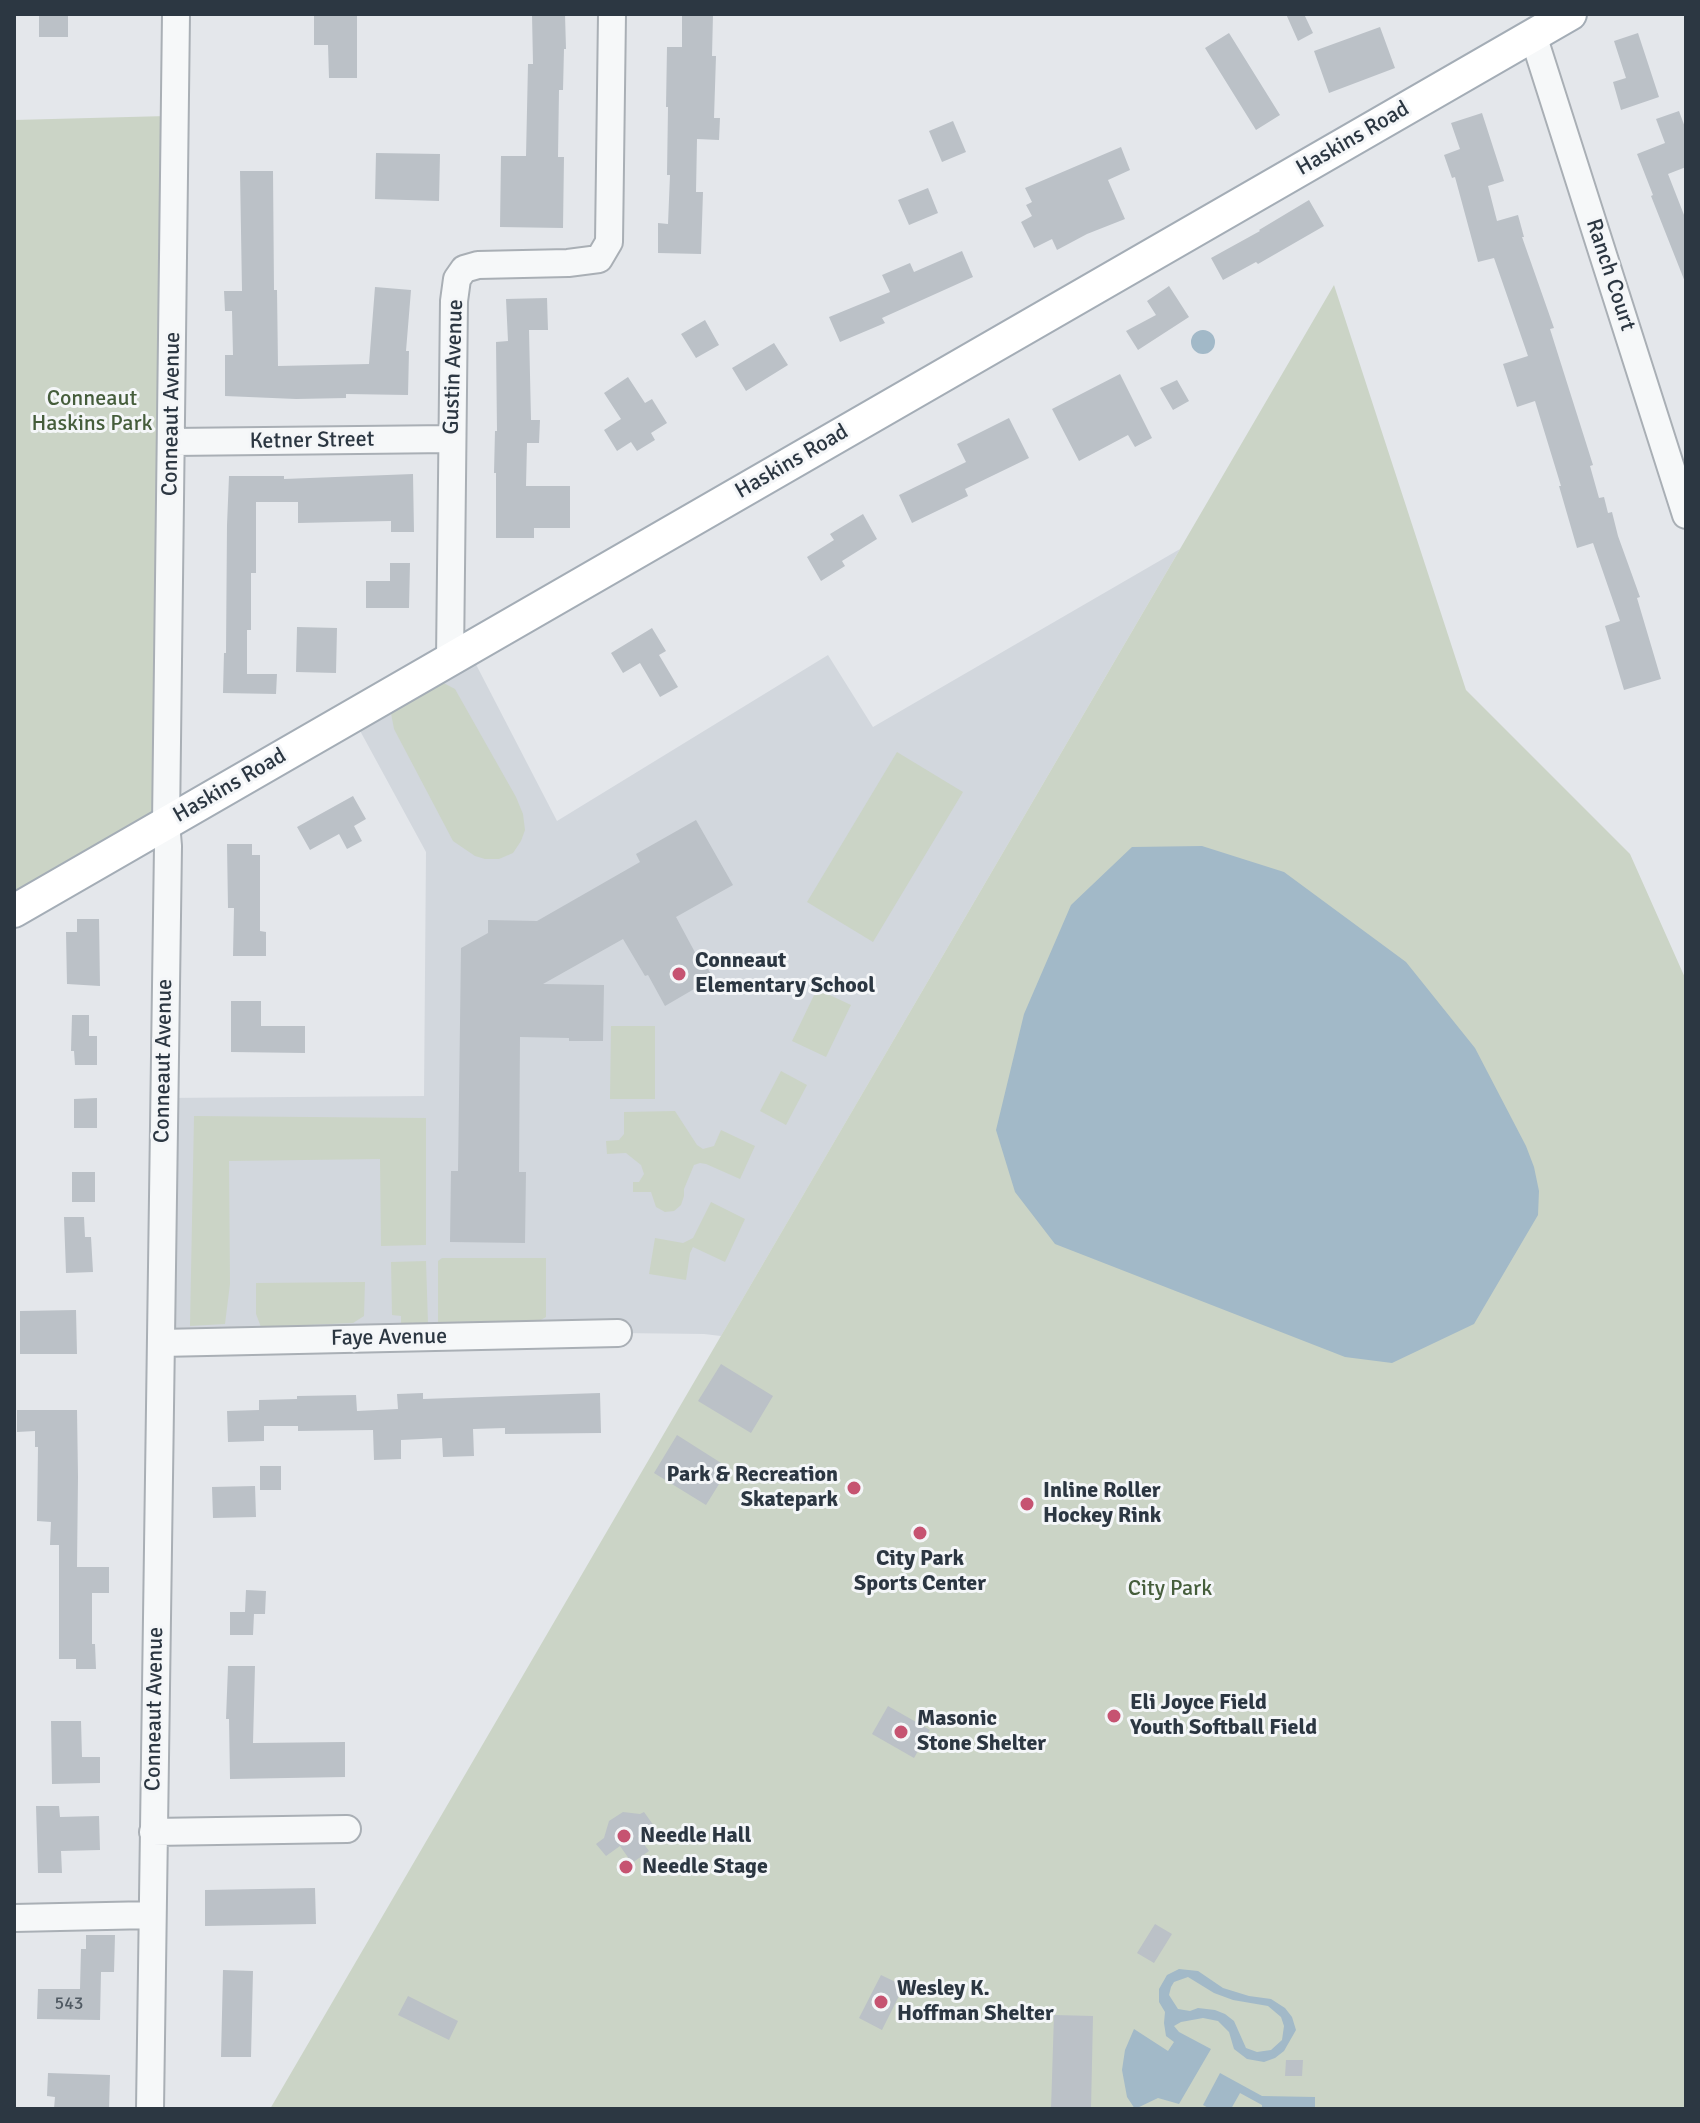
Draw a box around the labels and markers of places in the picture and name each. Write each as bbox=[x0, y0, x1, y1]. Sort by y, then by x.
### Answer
place label: Conneaut Elementary School bbox=[695, 948, 875, 1000]
marker: Conneaut Elementary School bbox=[670, 965, 688, 983]
place label: Park & Recreation Skatepark bbox=[667, 1462, 838, 1514]
place label: Inline Roller Hockey Rink bbox=[1043, 1478, 1161, 1530]
marker: Park & Recreation Skatepark bbox=[845, 1479, 863, 1497]
marker: Inline Roller Hockey Rink bbox=[1018, 1495, 1036, 1513]
marker: City Park Sports Center bbox=[911, 1524, 929, 1542]
place label: City Park Sports Center bbox=[854, 1546, 986, 1598]
place label: Eli Joyce Field Youth Softball Field bbox=[1130, 1690, 1317, 1742]
place label: Masonic Stone Shelter bbox=[917, 1706, 1046, 1758]
marker: Eli Joyce Field Youth Softball Field bbox=[1105, 1707, 1123, 1725]
marker: Masonic Stone Shelter bbox=[892, 1723, 910, 1741]
place label: Needle Hall bbox=[640, 1823, 751, 1849]
marker: Needle Hall bbox=[615, 1827, 633, 1845]
place label: Needle Stage bbox=[642, 1854, 768, 1880]
marker: Needle Stage bbox=[617, 1858, 635, 1876]
place label: Wesley K. Hoffman Shelter bbox=[897, 1976, 1054, 2028]
marker: Wesley K. Hoffman Shelter bbox=[872, 1993, 890, 2011]

